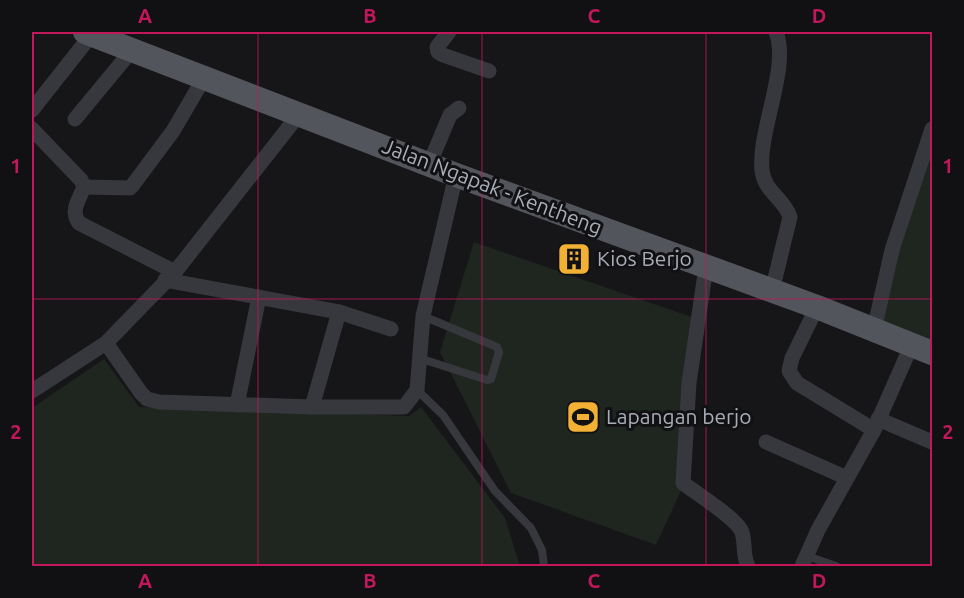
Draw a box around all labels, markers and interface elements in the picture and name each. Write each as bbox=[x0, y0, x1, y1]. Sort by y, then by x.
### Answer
text: A bbox=[138, 4, 152, 27]
text: B bbox=[363, 4, 377, 27]
text: C bbox=[588, 4, 601, 27]
text: D bbox=[812, 4, 826, 27]
street label: Jalan Ngapak - Kentheng bbox=[379, 133, 606, 239]
text: 1 bbox=[10, 154, 22, 177]
text: 1 bbox=[942, 154, 954, 177]
building icon: Kios Berjo bbox=[556, 241, 592, 277]
place label: Kios Berjo bbox=[597, 246, 692, 270]
sports icon: Lapangan berjo bbox=[565, 399, 601, 435]
place label: Lapangan berjo bbox=[606, 404, 751, 428]
text: 2 bbox=[10, 420, 22, 443]
text: 2 bbox=[942, 420, 954, 443]
text: A bbox=[138, 569, 152, 592]
text: B bbox=[363, 569, 377, 592]
text: C bbox=[588, 569, 601, 592]
text: D bbox=[812, 569, 826, 592]

